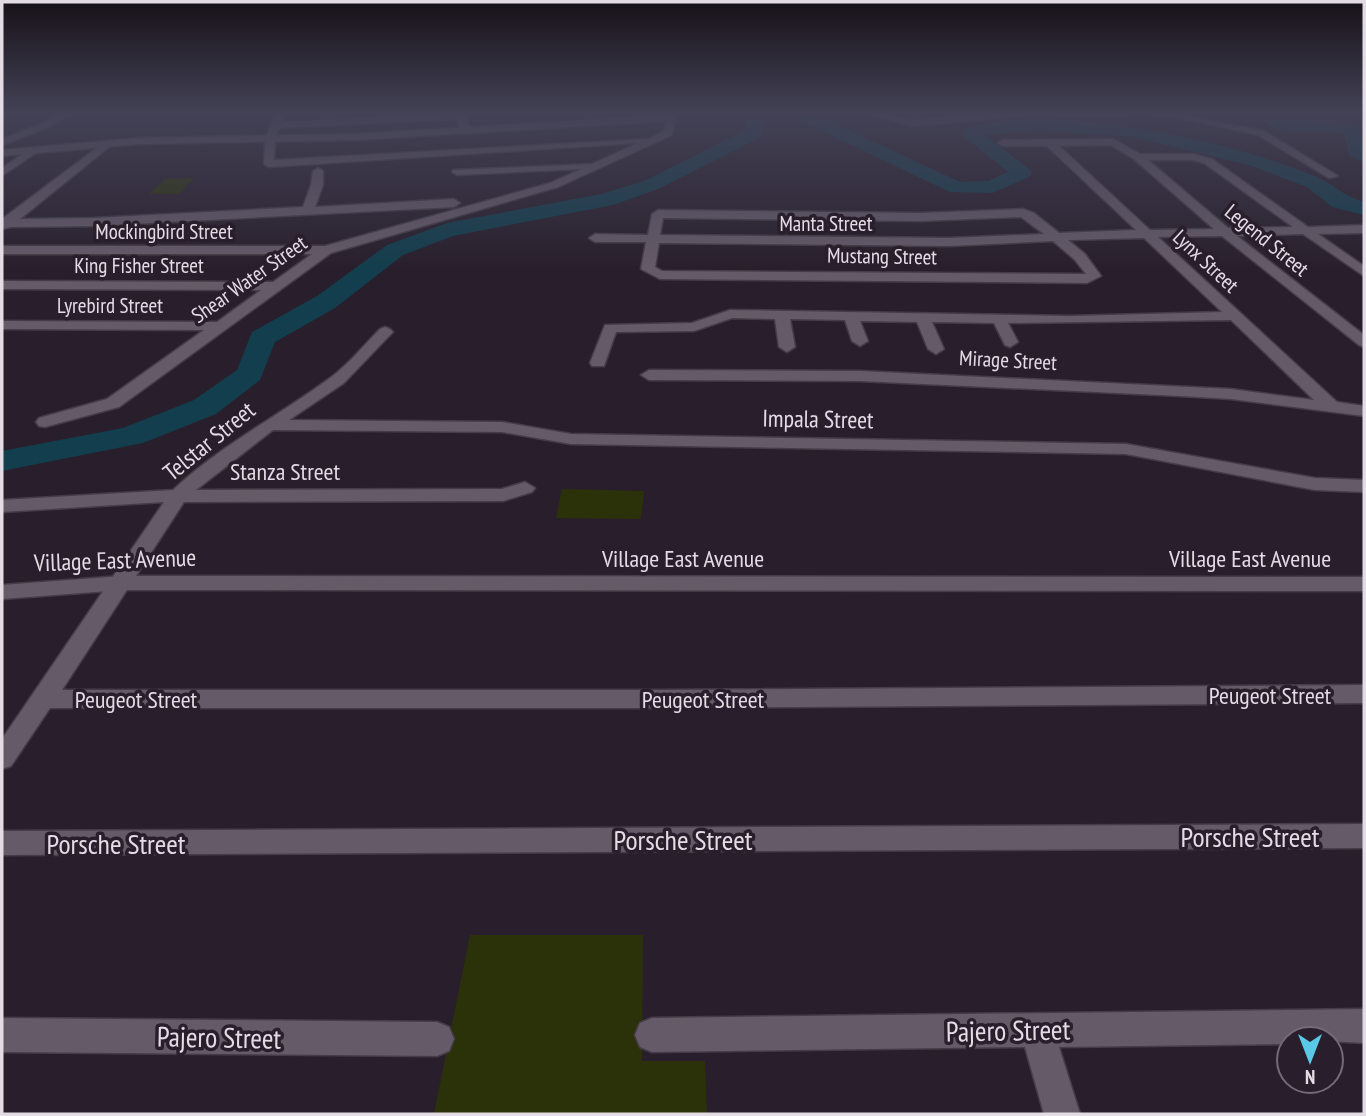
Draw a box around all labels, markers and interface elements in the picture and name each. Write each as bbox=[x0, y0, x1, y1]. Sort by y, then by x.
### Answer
street label: Legend Street bbox=[1220, 198, 1315, 282]
street label: Manta Street bbox=[779, 210, 873, 237]
street label: Mockingbird Street bbox=[95, 218, 233, 245]
street label: Lynx Street bbox=[1167, 224, 1245, 298]
street label: Shear Water Street bbox=[186, 229, 312, 329]
street label: Mustang Street bbox=[827, 242, 937, 270]
street label: King Fisher Street bbox=[74, 252, 204, 279]
street label: Lyrebird Street bbox=[57, 292, 163, 319]
street label: Mirage Street bbox=[958, 344, 1058, 376]
street label: Telstar Street bbox=[157, 394, 262, 487]
street label: Impala Street bbox=[762, 403, 874, 435]
street label: Stanza Street bbox=[230, 456, 340, 487]
street label: Village East Avenue bbox=[32, 542, 197, 578]
street label: Village East Avenue bbox=[601, 543, 764, 574]
street label: Village East Avenue bbox=[1168, 543, 1331, 574]
street label: Peugeot Street bbox=[1209, 680, 1332, 711]
street label: Peugeot Street bbox=[75, 684, 198, 715]
street label: Peugeot Street bbox=[642, 684, 765, 715]
street label: Porsche Street bbox=[1181, 818, 1320, 855]
street label: Porsche Street bbox=[614, 821, 753, 858]
street label: Porsche Street bbox=[47, 825, 186, 862]
street label: Pajero Street bbox=[946, 1010, 1071, 1050]
street label: Pajero Street bbox=[157, 1017, 282, 1057]
north arrow bbox=[1275, 1025, 1345, 1095]
text: N bbox=[1305, 1065, 1315, 1089]

